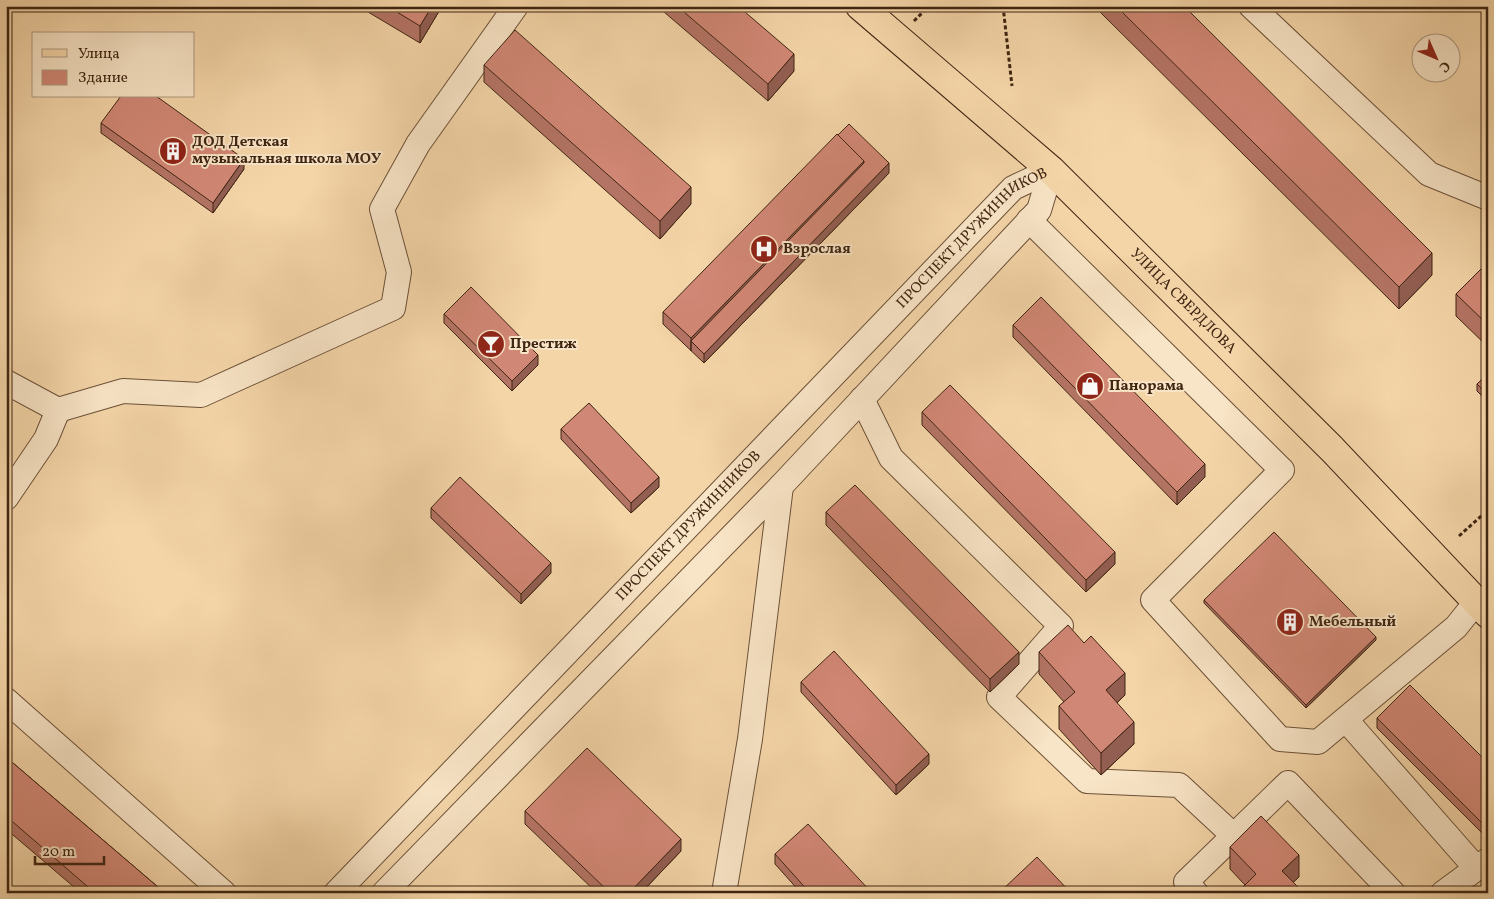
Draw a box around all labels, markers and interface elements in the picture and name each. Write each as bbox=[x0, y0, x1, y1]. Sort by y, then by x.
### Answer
legend bbox=[32, 32, 195, 98]
north arrow bbox=[1412, 32, 1462, 82]
text: Улица bbox=[78, 44, 120, 65]
text: С bbox=[1434, 56, 1454, 76]
text: Здание bbox=[78, 68, 128, 89]
place label: ДОД Детская музыкальная школа МОУ bbox=[192, 132, 381, 170]
building icon: ДОД Детская музыкальная школа МОУ bbox=[158, 136, 188, 166]
street label: ПРОСПЕКТ ДРУЖИННИКОВ bbox=[892, 163, 1051, 314]
hospital icon: Взрослая bbox=[749, 234, 779, 264]
place label: Взрослая bbox=[783, 239, 851, 260]
street label: УЛИЦА СВЕРДЛОВА bbox=[1125, 244, 1241, 359]
bar icon: Престиж bbox=[476, 329, 506, 359]
place label: Престиж bbox=[510, 334, 577, 355]
shop icon: Панорама bbox=[1075, 371, 1105, 401]
place label: Панорама bbox=[1109, 376, 1184, 397]
street label: ПРОСПЕКТ ДРУЖИННИКОВ bbox=[611, 446, 766, 606]
building icon: Мебельный bbox=[1275, 607, 1305, 637]
place label: Мебельный bbox=[1309, 612, 1397, 633]
scale bar bbox=[35, 834, 104, 866]
text: 20 m bbox=[42, 842, 75, 863]

